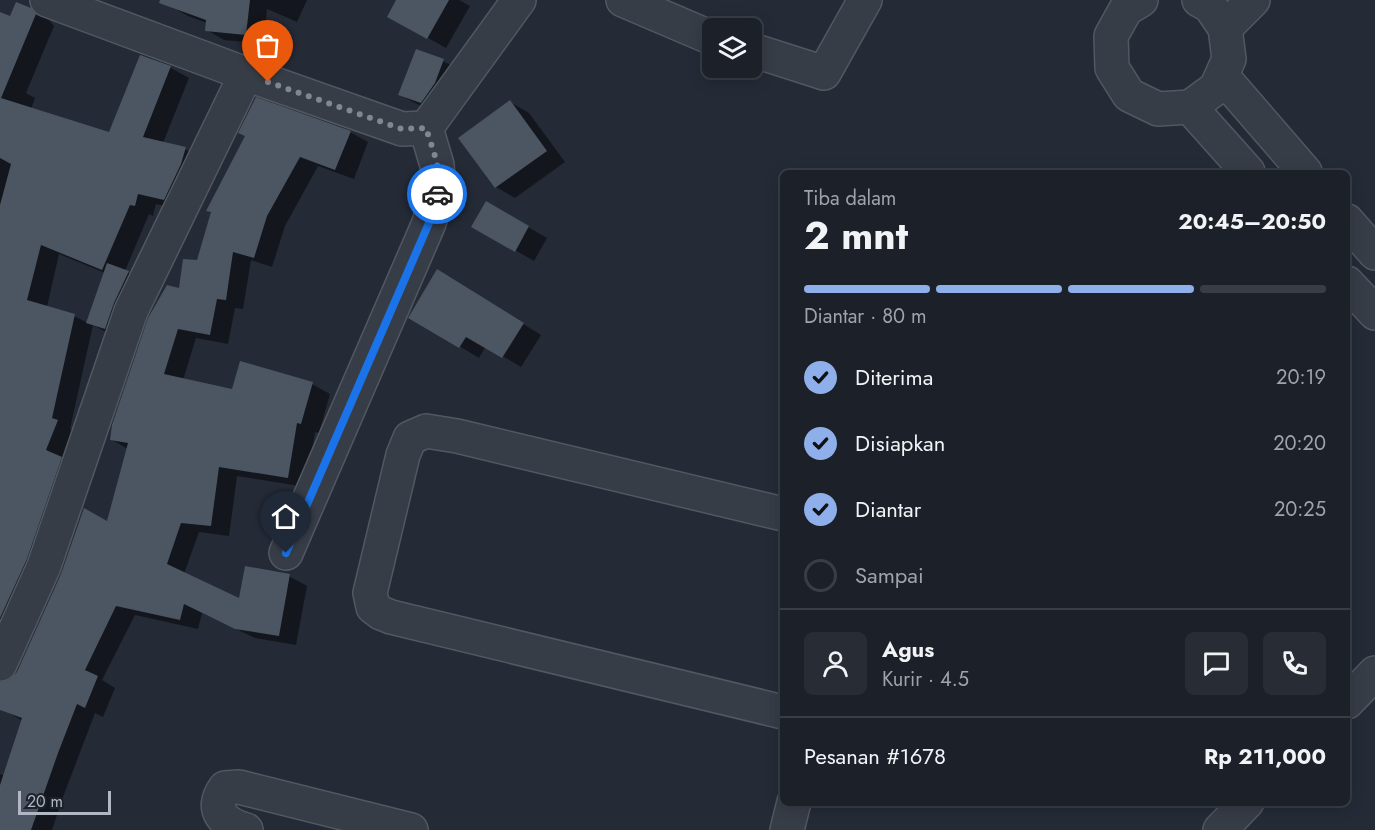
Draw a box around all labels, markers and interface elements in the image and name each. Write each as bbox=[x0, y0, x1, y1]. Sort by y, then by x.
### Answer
map controls bbox=[702, 18, 762, 78]
button: layers bbox=[702, 18, 762, 78]
pin bbox=[242, 20, 293, 82]
icon: bag bbox=[251, 29, 284, 62]
courier bbox=[407, 164, 467, 224]
icon: car bbox=[421, 178, 454, 211]
text: Tiba dalam bbox=[804, 184, 896, 213]
text: 20:45–20:50 bbox=[1178, 205, 1326, 237]
text: 2 mnt bbox=[804, 207, 908, 264]
text: Diantar · 80 m bbox=[804, 302, 927, 331]
icon: check bbox=[804, 361, 837, 394]
text: Diterima bbox=[855, 361, 933, 393]
text: 20:19 bbox=[1276, 363, 1326, 392]
icon: check bbox=[804, 427, 837, 460]
text: Disiapkan bbox=[855, 427, 945, 459]
text: 20:20 bbox=[1273, 429, 1326, 458]
pin bbox=[260, 491, 311, 553]
icon: check bbox=[804, 493, 837, 526]
text: Diantar bbox=[855, 493, 921, 525]
text: 20:25 bbox=[1274, 495, 1326, 524]
icon: home bbox=[269, 500, 302, 533]
text: Sampai bbox=[855, 559, 924, 591]
button: person bbox=[804, 632, 867, 695]
button: chat bbox=[1185, 632, 1248, 695]
button: phone bbox=[1263, 632, 1326, 695]
text: Agus bbox=[882, 633, 934, 665]
text: Kurir · 4.5 bbox=[882, 665, 969, 694]
text: Pesanan #1678 bbox=[804, 740, 946, 772]
text: Rp 211,000 bbox=[1204, 740, 1326, 772]
scale bar bbox=[18, 788, 111, 816]
text: 20 m bbox=[27, 790, 63, 813]

